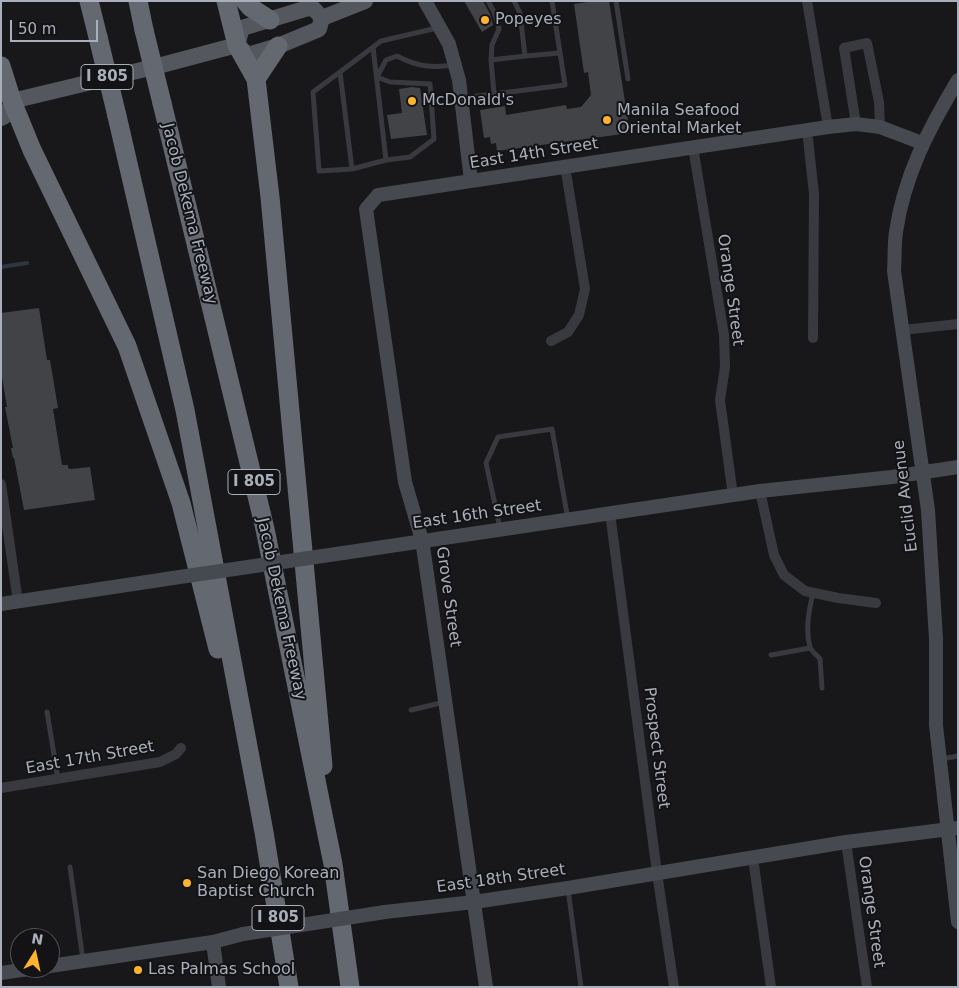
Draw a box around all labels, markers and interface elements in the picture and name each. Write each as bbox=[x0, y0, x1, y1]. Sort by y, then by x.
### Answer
scale bar bbox=[12, 10, 100, 42]
place label: Popeyes bbox=[495, 10, 562, 30]
marker: Popeyes bbox=[479, 14, 491, 26]
text: 50 m bbox=[18, 20, 56, 38]
road number: I 805 bbox=[81, 64, 133, 90]
place label: McDonald's bbox=[422, 91, 514, 111]
marker: McDonald's bbox=[406, 95, 418, 107]
place label: Manila Seafood Oriental Market bbox=[617, 101, 741, 139]
marker: Manila Seafood Oriental Market bbox=[601, 114, 613, 126]
street label: Jacob Dekema Freeway bbox=[157, 122, 221, 306]
street label: East 14th Street bbox=[468, 134, 600, 174]
street label: Orange Street bbox=[713, 233, 747, 347]
street label: Euclid Avenue bbox=[890, 439, 922, 553]
road number: I 805 bbox=[228, 470, 280, 494]
street label: East 16th Street bbox=[411, 496, 543, 534]
street label: Jacob Dekema Freeway bbox=[252, 516, 310, 702]
street label: Grove Street bbox=[431, 545, 465, 649]
street label: Prospect Street bbox=[639, 686, 673, 810]
street label: East 17th Street bbox=[24, 737, 156, 779]
street label: Orange Street bbox=[854, 855, 888, 969]
street label: East 18th Street bbox=[435, 860, 567, 898]
place label: San Diego Korean Baptist Church bbox=[197, 864, 339, 902]
marker: San Diego Korean Baptist Church bbox=[181, 877, 193, 889]
road number: I 805 bbox=[252, 906, 304, 930]
north arrow bbox=[10, 928, 60, 978]
text: N bbox=[30, 930, 45, 948]
place label: Las Palmas School bbox=[148, 960, 295, 980]
marker: Las Palmas School bbox=[132, 964, 144, 976]

